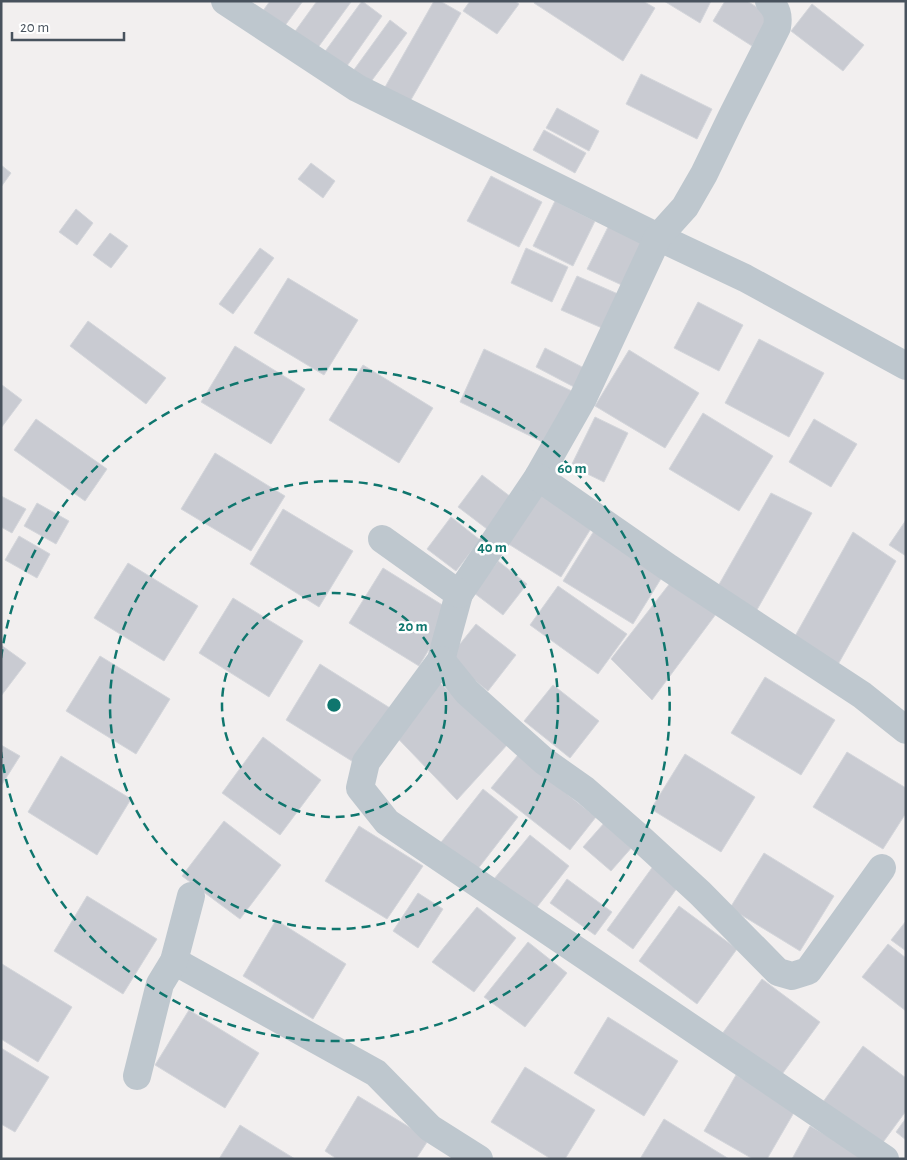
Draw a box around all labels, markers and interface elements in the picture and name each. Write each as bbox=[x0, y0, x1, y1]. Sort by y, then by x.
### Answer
scale bar bbox=[12, 10, 125, 42]
text: 20 m bbox=[20, 20, 49, 35]
text: 60 m bbox=[557, 461, 587, 476]
text: 40 m bbox=[477, 540, 507, 555]
text: 20 m bbox=[398, 619, 428, 634]
centre of rings bbox=[325, 696, 343, 714]

